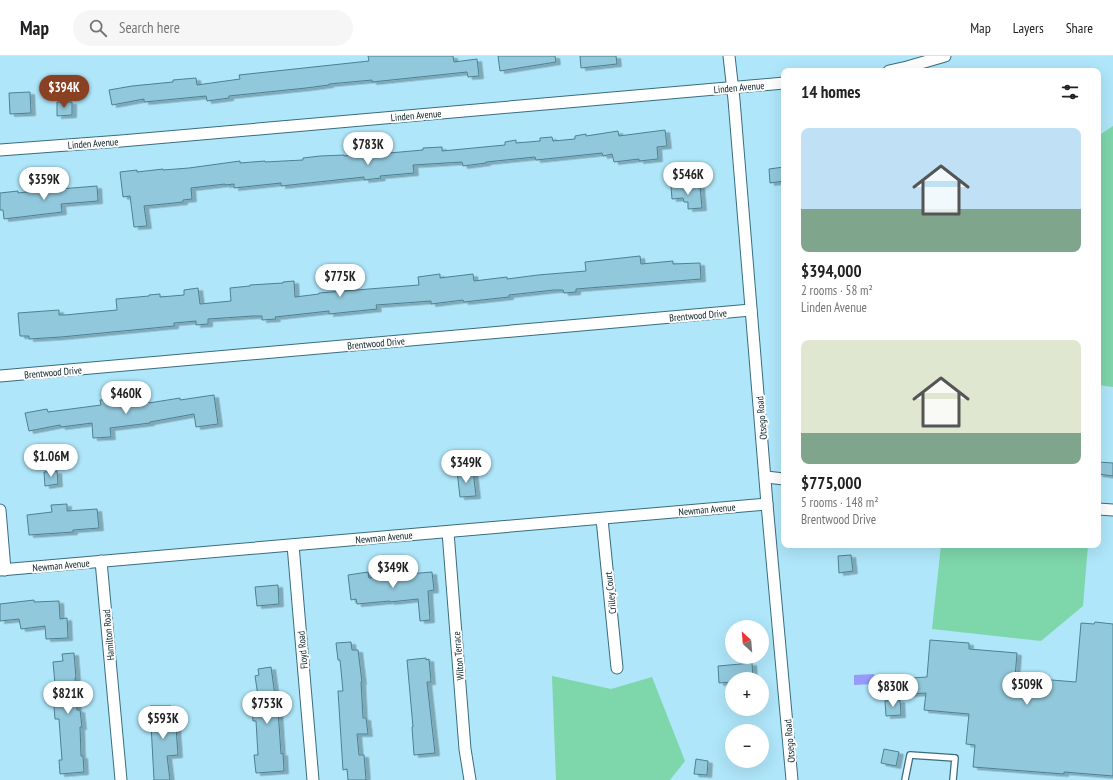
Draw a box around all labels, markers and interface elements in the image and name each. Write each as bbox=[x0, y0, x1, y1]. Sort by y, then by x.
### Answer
search box bbox=[73, 10, 353, 46]
text: Map bbox=[20, 16, 49, 40]
icon: search bbox=[87, 17, 109, 39]
text: Search here bbox=[119, 18, 180, 37]
text: Map bbox=[970, 19, 991, 37]
text: Layers bbox=[1013, 19, 1044, 37]
text: Share bbox=[1066, 19, 1093, 37]
pin: $394K bbox=[36, 75, 92, 109]
text: $394K bbox=[48, 79, 80, 96]
street label: Linden Avenue bbox=[713, 79, 765, 96]
text: 14 homes bbox=[801, 81, 860, 103]
icon: filters bbox=[1059, 81, 1081, 103]
street label: Linden Avenue bbox=[390, 107, 442, 124]
pin: $783K bbox=[340, 132, 396, 166]
street label: Linden Avenue bbox=[67, 135, 119, 152]
text: $783K bbox=[352, 136, 384, 153]
icon: home bbox=[905, 154, 977, 226]
pin: $546K bbox=[660, 162, 716, 196]
text: $546K bbox=[672, 166, 704, 183]
pin: $359K bbox=[16, 167, 72, 201]
text: $359K bbox=[28, 171, 60, 188]
text: $394,000 bbox=[801, 260, 862, 282]
pin: $775K bbox=[312, 264, 368, 298]
text: $775K bbox=[324, 268, 356, 285]
text: 2 rooms · 58 m² bbox=[801, 282, 873, 299]
text: Linden Avenue bbox=[801, 299, 867, 316]
street label: Brentwood Drive bbox=[669, 307, 727, 324]
street label: Brentwood Drive bbox=[347, 335, 405, 352]
street label: Brentwood Drive bbox=[24, 364, 82, 381]
icon: home bbox=[905, 366, 977, 438]
pin: $460K bbox=[98, 381, 154, 415]
text: $460K bbox=[110, 385, 142, 402]
street label: Otsego Road bbox=[753, 396, 770, 440]
pin: $1.06M bbox=[18, 444, 84, 478]
text: $1.06M bbox=[33, 448, 69, 465]
pin: $349K bbox=[438, 450, 494, 484]
text: $349K bbox=[450, 454, 482, 471]
text: $775,000 bbox=[801, 472, 862, 494]
text: 5 rooms · 148 m² bbox=[801, 494, 879, 511]
street label: Newman Avenue bbox=[678, 501, 736, 518]
text: Brentwood Drive bbox=[801, 511, 876, 528]
street label: Newman Avenue bbox=[355, 529, 413, 546]
pin: $349K bbox=[365, 555, 421, 589]
street label: Newman Avenue bbox=[32, 557, 90, 574]
text: $349K bbox=[377, 559, 409, 576]
street label: Crilley Court bbox=[602, 571, 619, 615]
street label: Hamilton Road bbox=[100, 609, 117, 661]
north arrow bbox=[725, 620, 769, 664]
map controls bbox=[725, 620, 769, 768]
street label: Floyd Road bbox=[294, 630, 311, 669]
street label: Wilton Terrace bbox=[450, 631, 467, 681]
button: + bbox=[725, 672, 769, 716]
pin: $509K bbox=[999, 672, 1055, 706]
pin: $830K bbox=[865, 674, 921, 708]
text: $509K bbox=[1011, 676, 1043, 693]
text: $830K bbox=[877, 678, 909, 695]
pin: $821K bbox=[40, 681, 96, 715]
text: $821K bbox=[52, 685, 84, 702]
pin: $753K bbox=[239, 691, 295, 725]
text: $753K bbox=[251, 695, 283, 712]
pin: $593K bbox=[135, 706, 191, 740]
text: $593K bbox=[147, 710, 179, 727]
street label: Otsego Road bbox=[781, 719, 798, 763]
button: − bbox=[725, 724, 769, 768]

